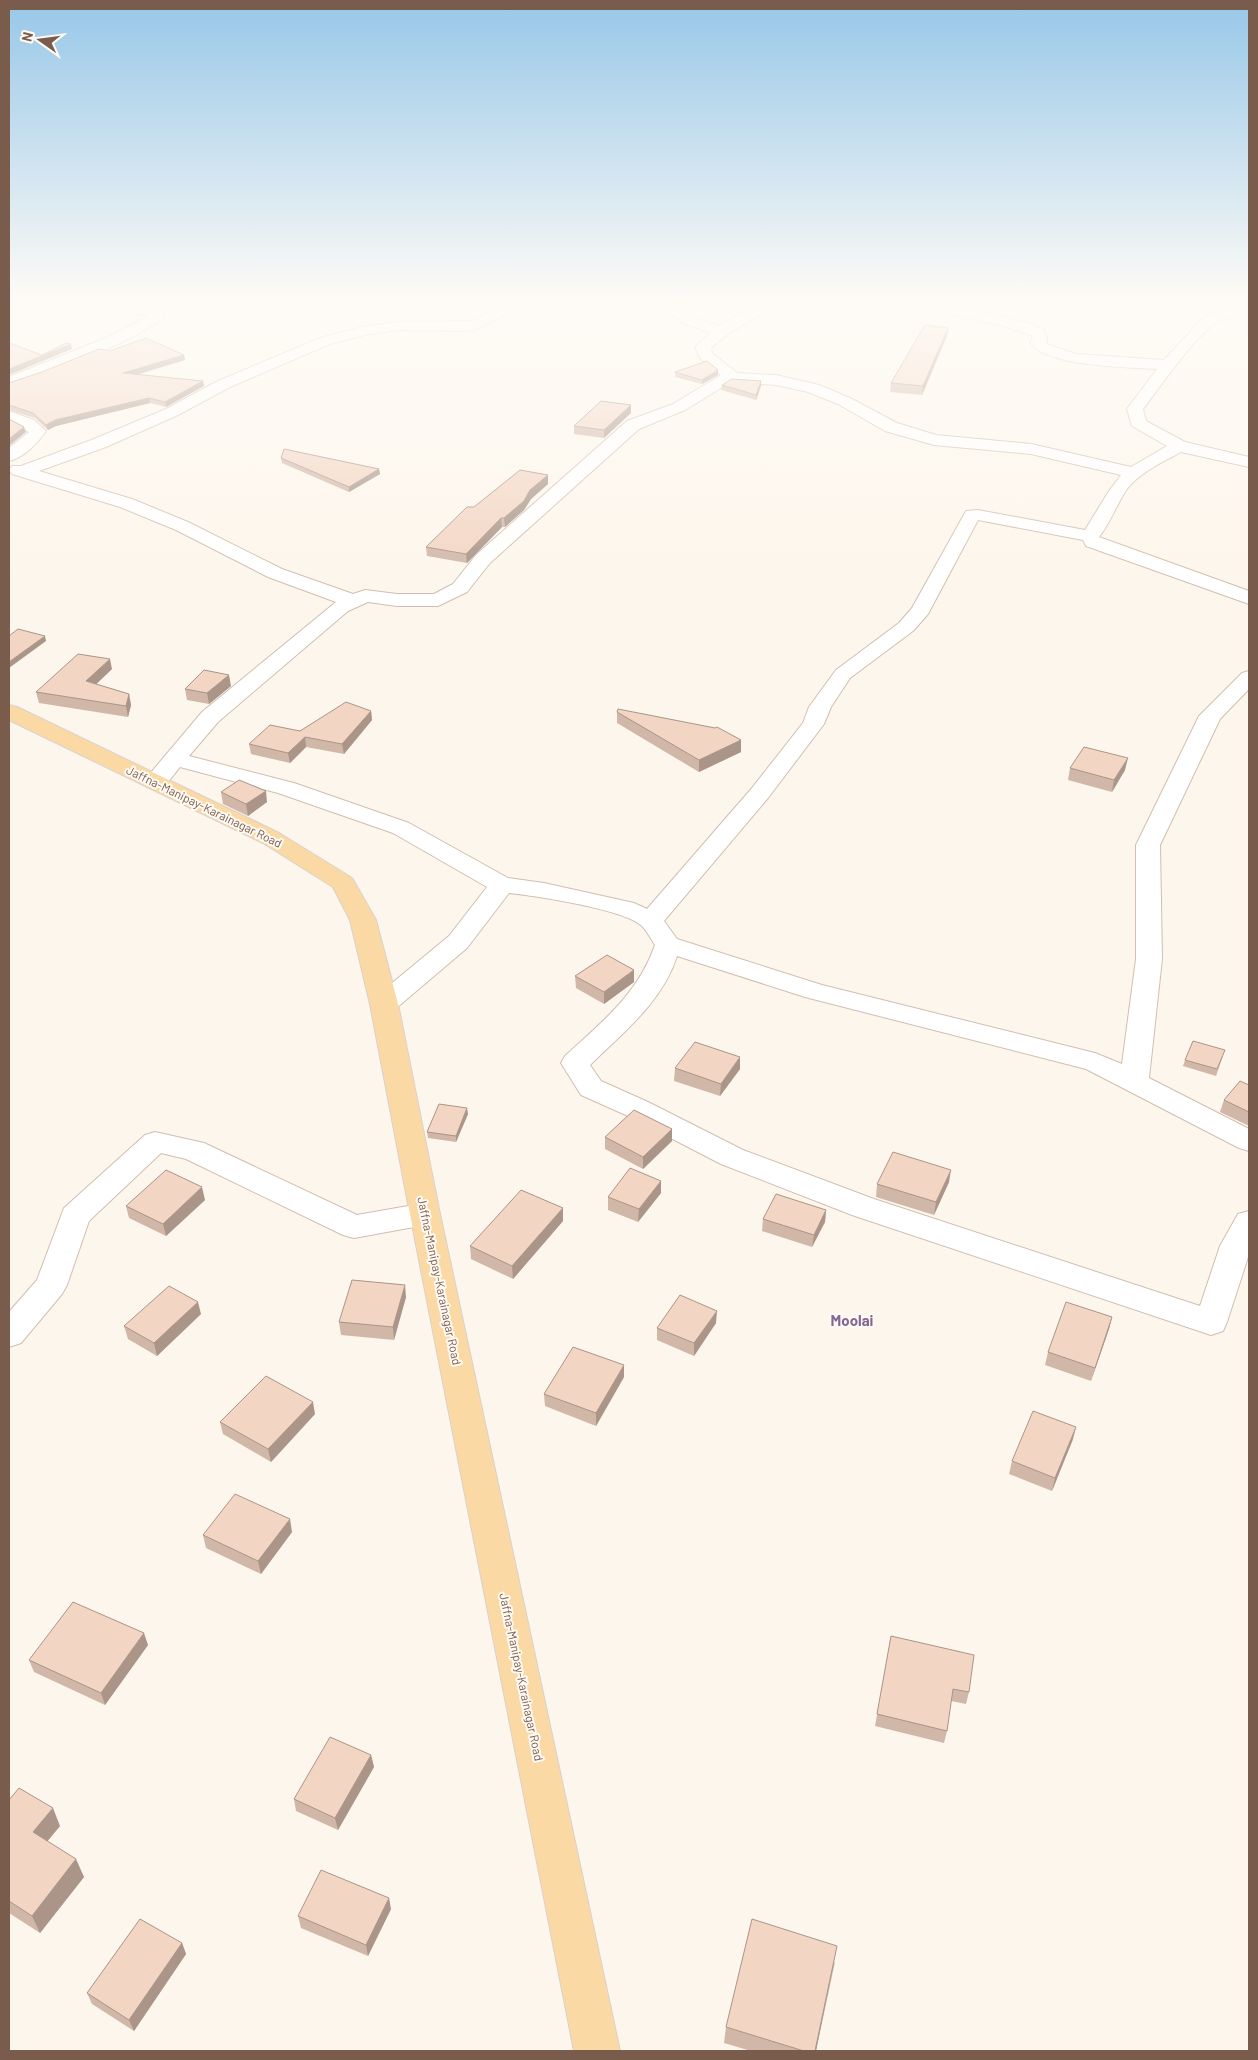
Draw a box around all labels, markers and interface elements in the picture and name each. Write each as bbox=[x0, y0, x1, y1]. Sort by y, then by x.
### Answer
north arrow bbox=[15, 15, 65, 65]
text: N bbox=[18, 30, 36, 43]
street label: Jaffna-Manipay-Karainagar Road bbox=[124, 762, 285, 850]
street label: Jaffna-Manipay-Karainagar Road bbox=[415, 1196, 465, 1366]
district label: Moolai bbox=[831, 1311, 874, 1329]
street label: Jaffna-Manipay-Karainagar Road bbox=[497, 1592, 547, 1762]

